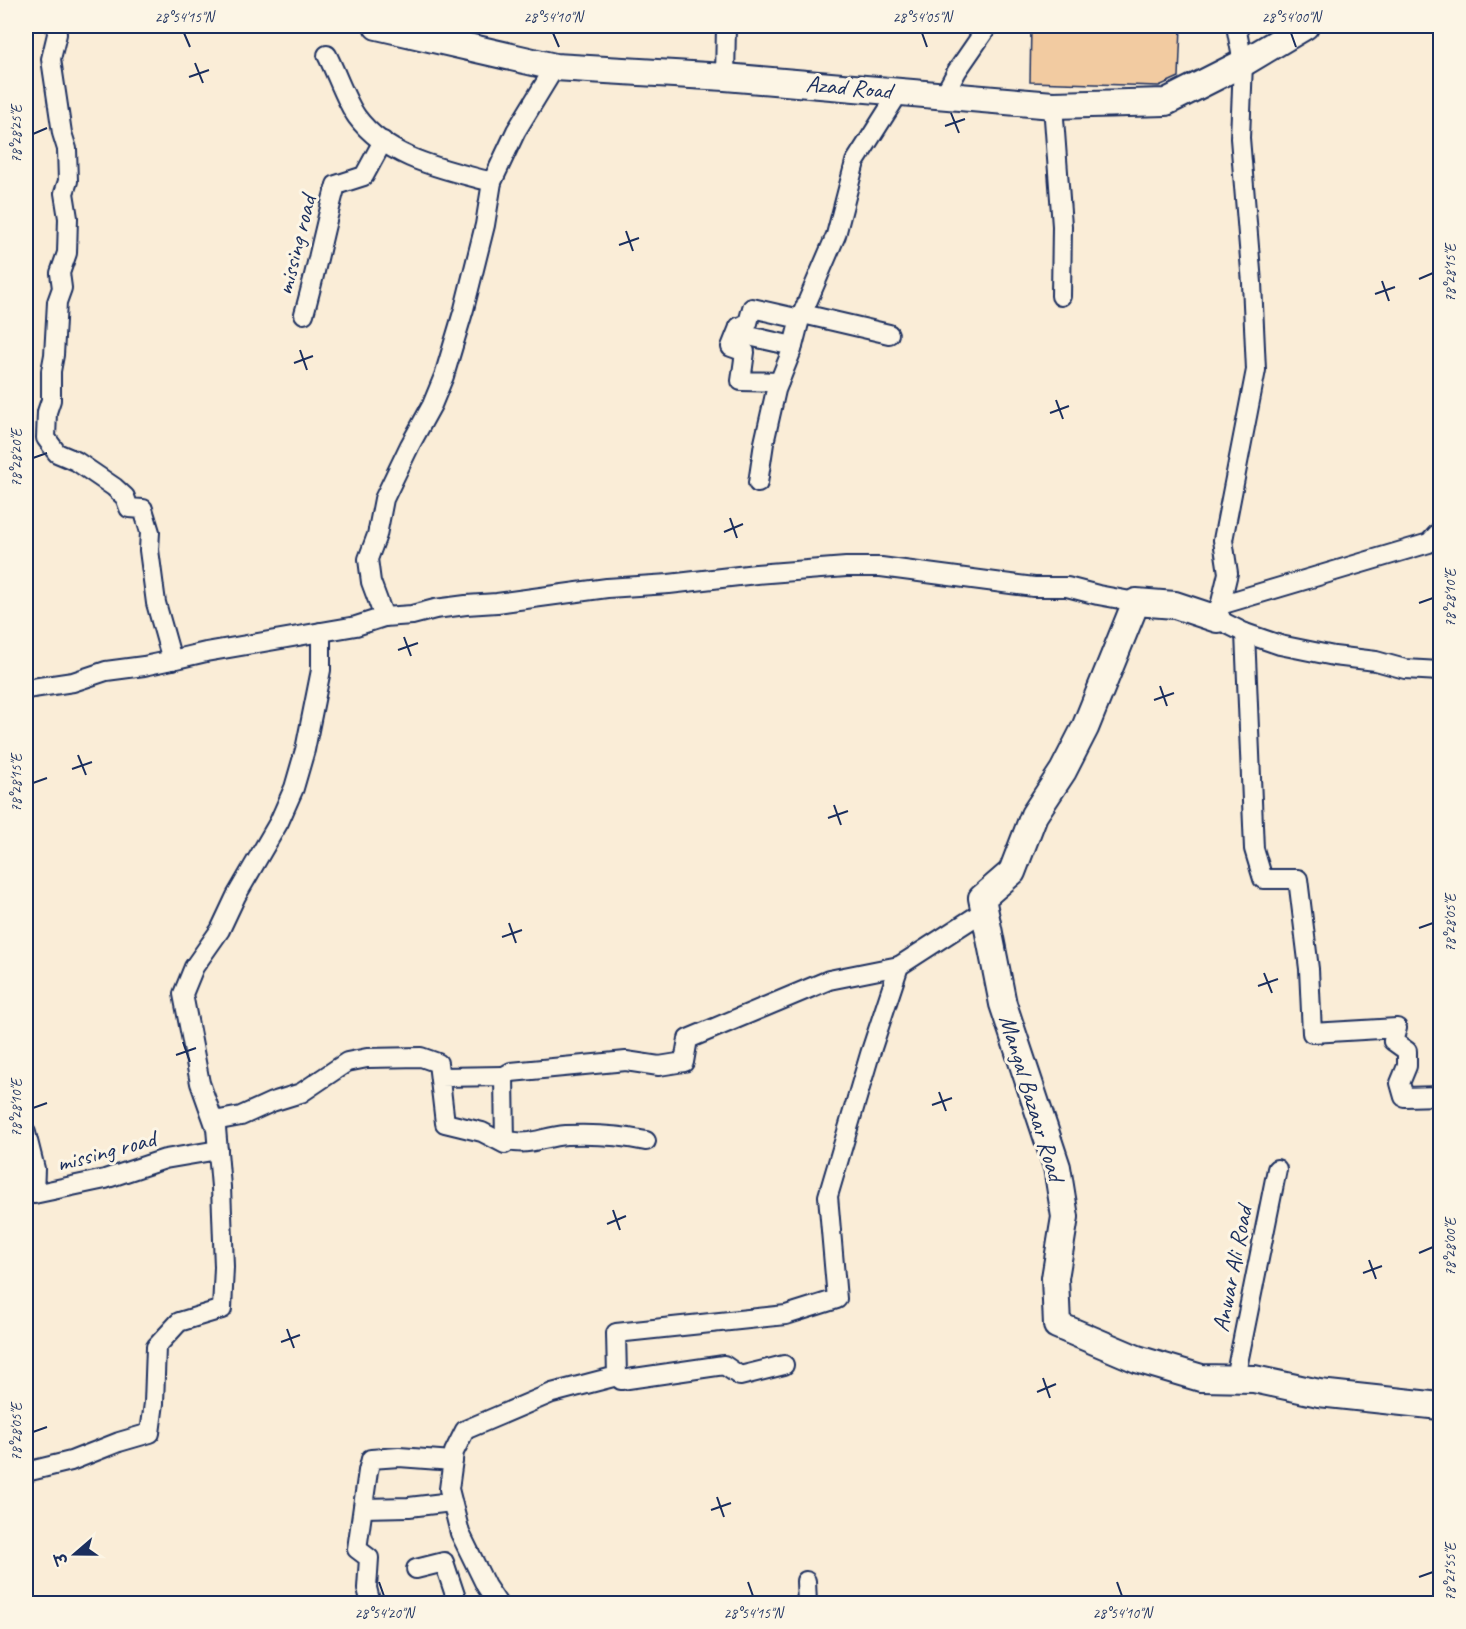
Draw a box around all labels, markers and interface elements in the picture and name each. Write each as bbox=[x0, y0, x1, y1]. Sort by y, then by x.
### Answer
text: 28°54'15"N bbox=[154, 8, 217, 27]
text: 28°54'10"N bbox=[523, 8, 586, 27]
text: 28°54'05"N bbox=[892, 8, 955, 27]
text: 28°54'00"N bbox=[1261, 8, 1324, 27]
street label: Azad Road bbox=[805, 68, 897, 106]
text: 78°28'25"E bbox=[7, 103, 26, 163]
street label: missing road bbox=[269, 189, 324, 298]
text: 78°28'15"E bbox=[1441, 242, 1460, 302]
text: 78°28'20"E bbox=[7, 427, 26, 487]
text: 78°28'10"E bbox=[1441, 567, 1460, 627]
text: 78°28'15"E bbox=[7, 752, 26, 812]
text: 78°28'05"E bbox=[1441, 892, 1460, 952]
street label: Mangal Bazaar Road bbox=[993, 1011, 1073, 1188]
text: 78°28'10"E bbox=[7, 1077, 26, 1137]
street label: missing road bbox=[53, 1123, 162, 1179]
street label: Anwar Ali Road bbox=[1205, 1200, 1260, 1334]
text: 78°28'00"E bbox=[1441, 1216, 1460, 1276]
text: 78°28'05"E bbox=[7, 1401, 26, 1461]
north arrow bbox=[45, 1524, 105, 1584]
text: 78°27'55"E bbox=[1441, 1541, 1460, 1601]
text: उ bbox=[50, 1549, 74, 1569]
text: 28°54'20"N bbox=[354, 1604, 417, 1623]
text: 28°54'15"N bbox=[723, 1604, 786, 1623]
text: 28°54'10"N bbox=[1092, 1604, 1155, 1623]

